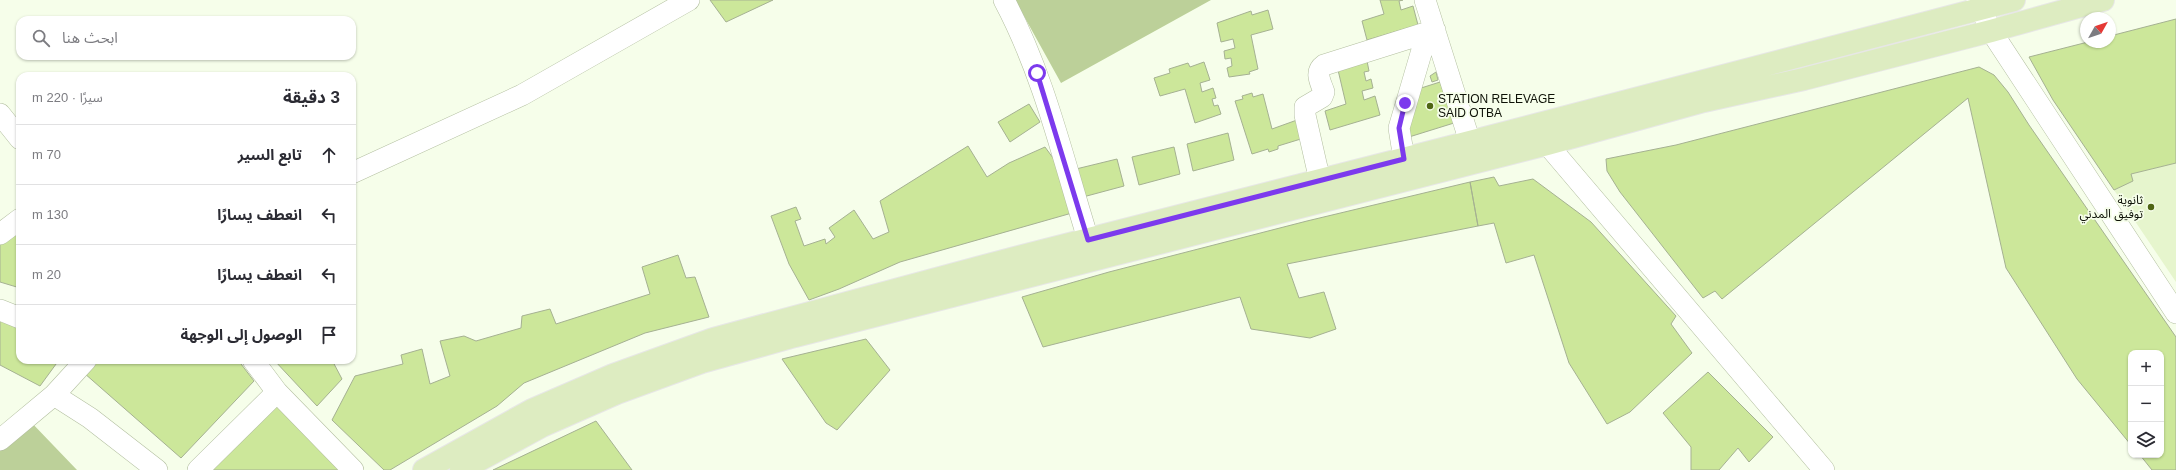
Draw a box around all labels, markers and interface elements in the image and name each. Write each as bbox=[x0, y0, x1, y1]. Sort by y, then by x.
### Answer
north arrow bbox=[2080, 12, 2116, 48]
search box bbox=[16, 16, 356, 60]
icon: search bbox=[30, 27, 52, 49]
text: ابحث هنا bbox=[62, 29, 118, 46]
route start bbox=[1028, 64, 1046, 82]
text: 3 دقيقة bbox=[283, 88, 340, 107]
text: سيرًا · 220 m bbox=[32, 90, 103, 105]
place label: STATION RELEVAGE SAID OTBA bbox=[1438, 92, 1555, 120]
route end bbox=[1396, 94, 1414, 112]
marker: STATION RELEVAGE SAID OTBA bbox=[1425, 101, 1435, 111]
icon: ahead bbox=[318, 144, 340, 166]
text: تابع السير bbox=[238, 146, 302, 163]
text: 70 m bbox=[32, 147, 61, 162]
place label: ثانوية توفيق المدني bbox=[2080, 193, 2143, 224]
marker: ثانوية توفيق المدني bbox=[2146, 202, 2156, 212]
icon: left bbox=[318, 204, 340, 226]
text: انعطف يسارًا bbox=[217, 206, 302, 223]
text: 130 m bbox=[32, 207, 68, 222]
icon: left bbox=[318, 264, 340, 286]
text: انعطف يسارًا bbox=[217, 266, 302, 283]
text: 20 m bbox=[32, 267, 61, 282]
icon: arrive bbox=[318, 324, 340, 346]
text: الوصول إلى الوجهة bbox=[180, 326, 302, 343]
map controls bbox=[2128, 350, 2164, 458]
button: + bbox=[2128, 350, 2164, 386]
button: − bbox=[2128, 386, 2164, 422]
button: layers bbox=[2128, 422, 2164, 458]

